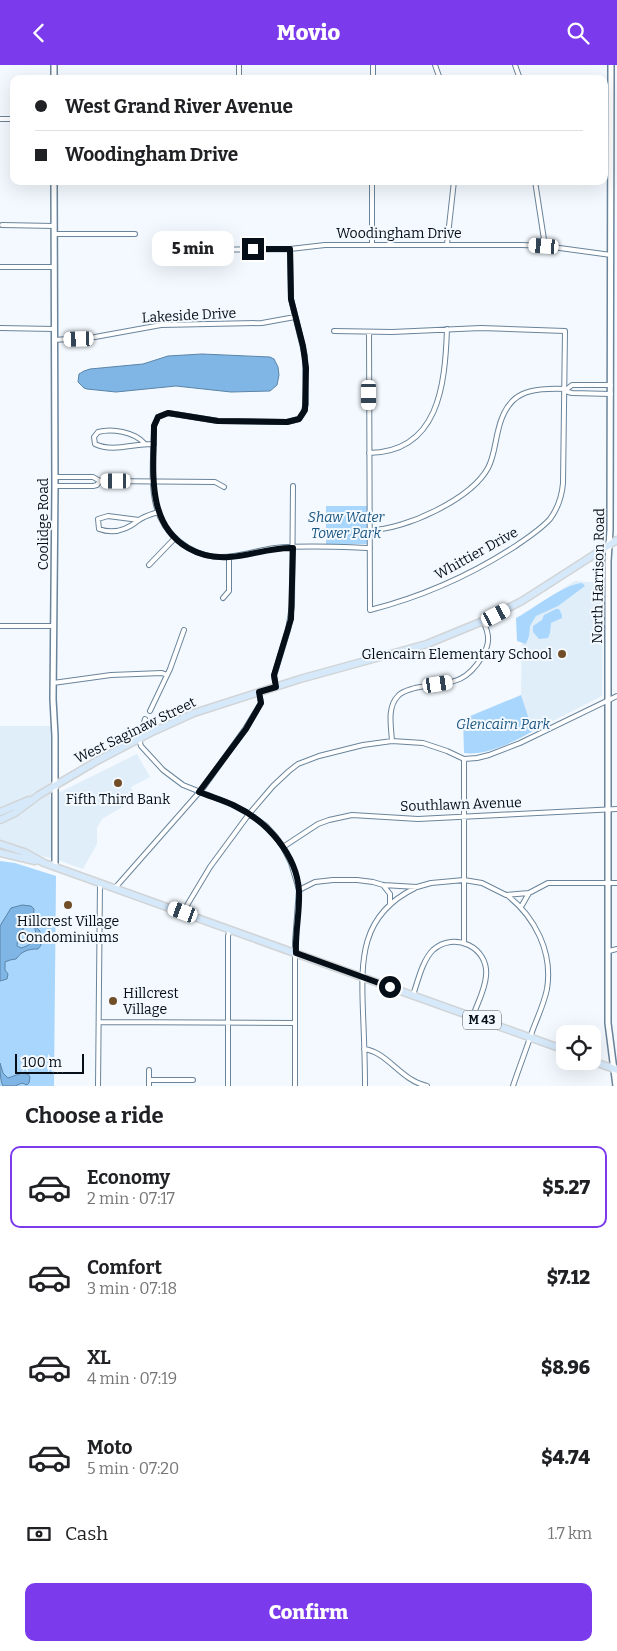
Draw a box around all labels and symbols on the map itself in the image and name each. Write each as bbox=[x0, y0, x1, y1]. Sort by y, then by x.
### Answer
street label: Woodingham Drive bbox=[336, 225, 462, 242]
callout: 5 min bbox=[153, 231, 236, 267]
car bbox=[528, 237, 559, 255]
route end bbox=[242, 238, 264, 260]
street label: Lakeside Drive bbox=[141, 305, 237, 326]
car bbox=[63, 331, 94, 347]
car bbox=[361, 380, 376, 410]
car bbox=[101, 474, 131, 489]
street label: Coolidge Road bbox=[35, 478, 52, 570]
street label: North Harrison Road bbox=[589, 508, 608, 644]
park label: Shaw Water Tower Park bbox=[308, 509, 386, 542]
street label: Whittier Drive bbox=[432, 524, 521, 583]
car bbox=[479, 602, 512, 628]
place label: Glencairn Elementary School bbox=[361, 646, 552, 663]
marker: Glencairn Elementary School bbox=[556, 648, 568, 660]
car bbox=[422, 674, 453, 694]
street label: West Saginaw Street bbox=[72, 694, 199, 767]
park label: Glencairn Park bbox=[456, 716, 550, 733]
marker: Fifth Third Bank bbox=[112, 777, 124, 789]
place label: Fifth Third Bank bbox=[66, 791, 170, 808]
street label: Southlawn Avenue bbox=[400, 794, 522, 815]
marker: Hillcrest Village Condominiums bbox=[62, 899, 74, 911]
car bbox=[166, 900, 199, 924]
place label: Hillcrest Village Condominiums bbox=[17, 913, 119, 946]
route start bbox=[379, 976, 401, 998]
place label: Hillcrest Village bbox=[123, 985, 179, 1018]
marker: Hillcrest Village bbox=[107, 995, 119, 1007]
road number: M 43 bbox=[463, 1011, 501, 1029]
scale bar bbox=[15, 1051, 84, 1074]

